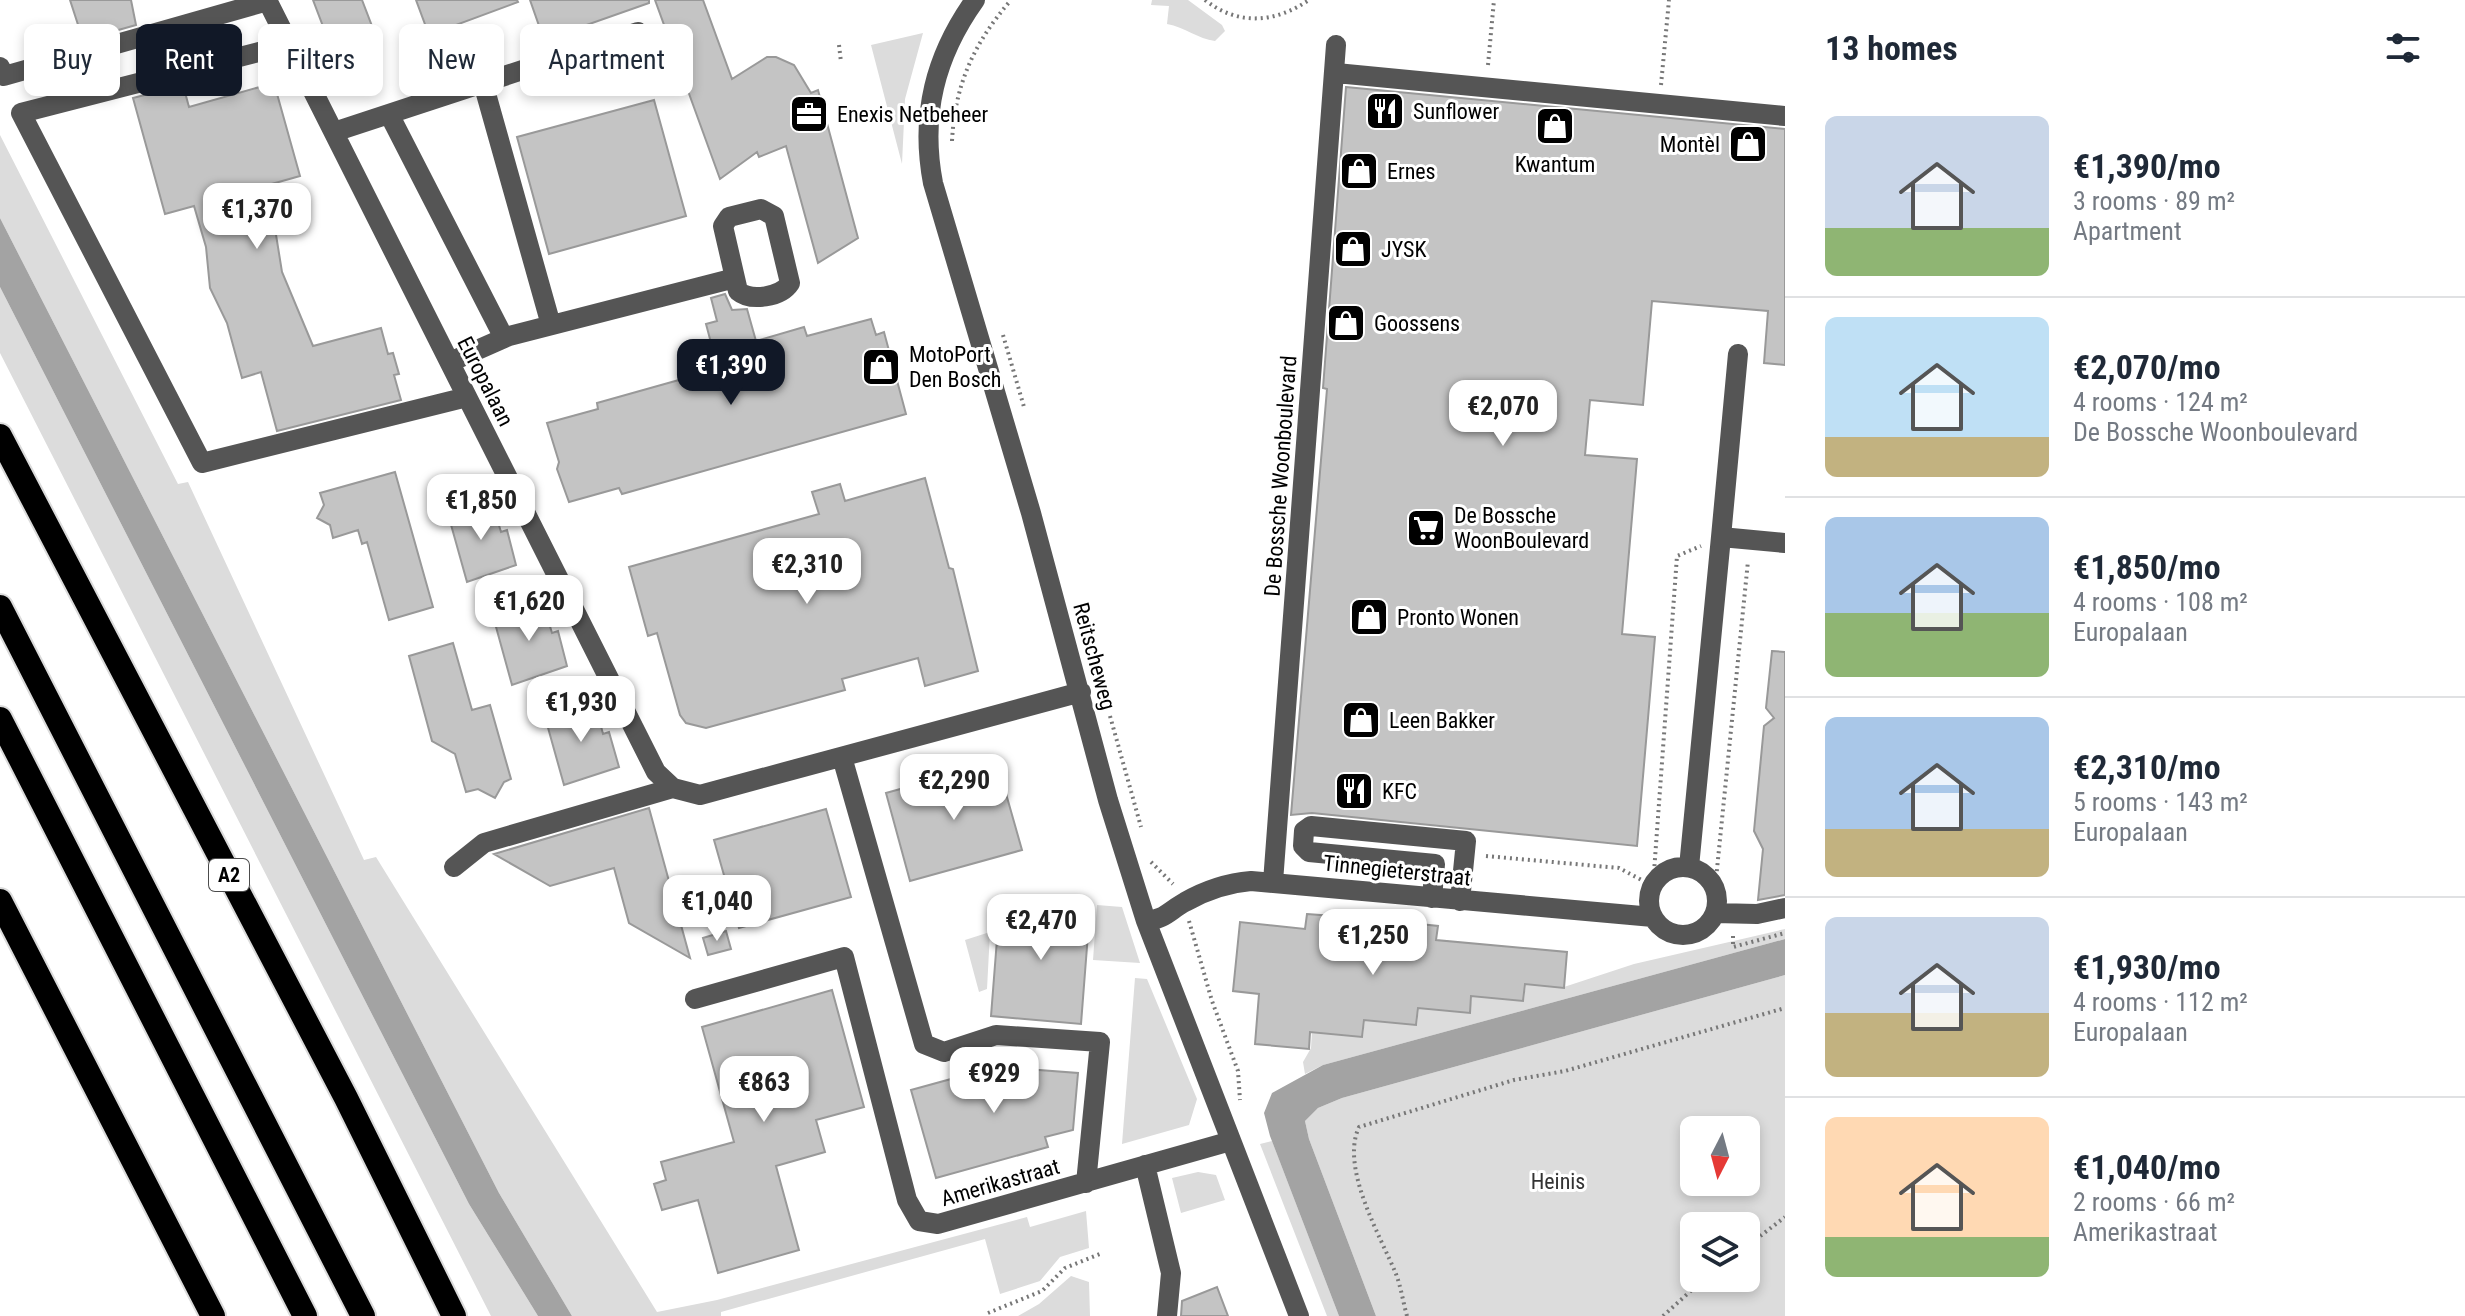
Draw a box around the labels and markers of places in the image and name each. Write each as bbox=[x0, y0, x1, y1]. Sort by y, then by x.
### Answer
restaurant icon: Sunflower bbox=[1364, 90, 1406, 132]
office icon: Enexis Netbeheer bbox=[788, 93, 830, 135]
place label: Sunflower bbox=[1413, 99, 1499, 124]
place label: Enexis Netbeheer bbox=[837, 102, 989, 127]
shop icon: Kwantum bbox=[1534, 105, 1576, 147]
shop icon: Montèl bbox=[1727, 123, 1769, 165]
place label: Montèl bbox=[1660, 132, 1720, 157]
shop icon: Ernes bbox=[1338, 150, 1380, 192]
place label: Kwantum bbox=[1515, 152, 1595, 177]
place label: Ernes bbox=[1387, 159, 1436, 184]
pin: €1,370 bbox=[192, 183, 322, 251]
shop icon: JYSK bbox=[1332, 228, 1374, 270]
place label: JYSK bbox=[1381, 237, 1426, 262]
shop icon: Goossens bbox=[1325, 302, 1367, 344]
place label: Goossens bbox=[1374, 311, 1460, 336]
pin: €1,390 bbox=[666, 339, 796, 407]
place label: MotoPort Den Bosch bbox=[909, 342, 1001, 392]
shop icon: MotoPort Den Bosch bbox=[860, 346, 902, 388]
pin: €2,070 bbox=[1438, 380, 1568, 448]
pin: €1,850 bbox=[416, 474, 546, 542]
place label: De Bossche WoonBoulevard bbox=[1454, 503, 1589, 553]
supermarket icon: De Bossche WoonBoulevard bbox=[1405, 507, 1447, 549]
pin: €2,310 bbox=[742, 538, 872, 606]
pin: €1,620 bbox=[464, 575, 594, 643]
shop icon: Pronto Wonen bbox=[1348, 596, 1390, 638]
place label: Pronto Wonen bbox=[1397, 605, 1519, 630]
pin: €1,930 bbox=[516, 676, 646, 744]
shop icon: Leen Bakker bbox=[1340, 699, 1382, 741]
place label: Leen Bakker bbox=[1389, 708, 1495, 733]
pin: €2,290 bbox=[889, 754, 1019, 822]
restaurant icon: KFC bbox=[1333, 770, 1375, 812]
place label: KFC bbox=[1382, 779, 1417, 804]
pin: €1,040 bbox=[652, 875, 782, 943]
pin: €2,470 bbox=[976, 894, 1106, 962]
pin: €1,250 bbox=[1308, 909, 1438, 977]
pin: €929 bbox=[947, 1047, 1041, 1115]
pin: €863 bbox=[717, 1056, 811, 1124]

